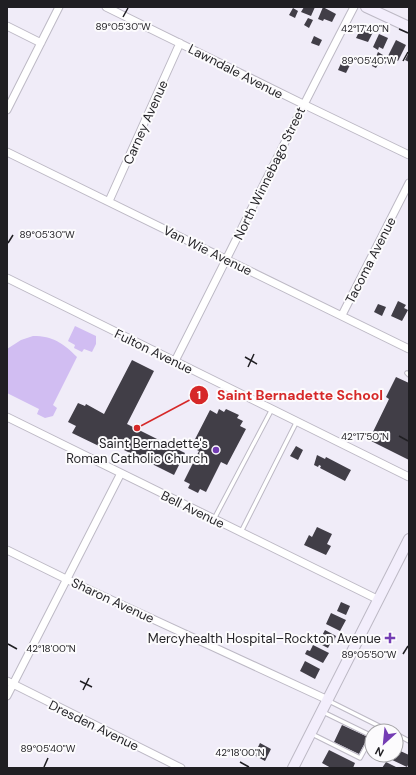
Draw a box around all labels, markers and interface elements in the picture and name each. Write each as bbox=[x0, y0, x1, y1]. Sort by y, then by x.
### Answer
text: 89°05'30"W bbox=[95, 20, 151, 33]
text: 42°17'40"N bbox=[341, 22, 389, 35]
street label: Lawndale Avenue bbox=[185, 40, 286, 103]
text: 89°05'40"W bbox=[342, 54, 397, 67]
street label: Carney Avenue bbox=[119, 77, 172, 167]
street label: North Winnebago Street bbox=[230, 104, 309, 242]
street label: Tacoma Avenue bbox=[341, 214, 400, 306]
street label: Van Wie Avenue bbox=[161, 222, 255, 279]
text: 89°05'30"W bbox=[19, 228, 75, 241]
street label: Fulton Avenue bbox=[112, 325, 196, 378]
callout: Saint Bernadette School bbox=[189, 382, 391, 408]
text: Saint Bernadette School bbox=[217, 386, 383, 404]
text: 1 bbox=[197, 387, 201, 403]
text: 42°17'50"N bbox=[341, 430, 389, 443]
place label: Saint Bernadette's Roman Catholic Church bbox=[66, 435, 208, 467]
marker: Saint Bernadette's Roman Catholic Church bbox=[211, 445, 221, 455]
street label: Bell Avenue bbox=[158, 487, 227, 532]
street label: Sharon Avenue bbox=[69, 574, 157, 627]
place label: Mercyhealth Hospital–Rockton Avenue bbox=[148, 630, 381, 647]
marker: Mercyhealth Hospital–Rockton Avenue bbox=[384, 632, 396, 644]
text: 42°18'00"N bbox=[26, 642, 76, 655]
text: 89°05'50"W bbox=[341, 648, 397, 661]
street label: Dresden Avenue bbox=[46, 696, 142, 755]
north arrow bbox=[364, 723, 404, 763]
text: 89°05'40"W bbox=[21, 742, 76, 755]
text: N bbox=[373, 744, 386, 760]
text: 42°18'00"N bbox=[215, 746, 265, 759]

